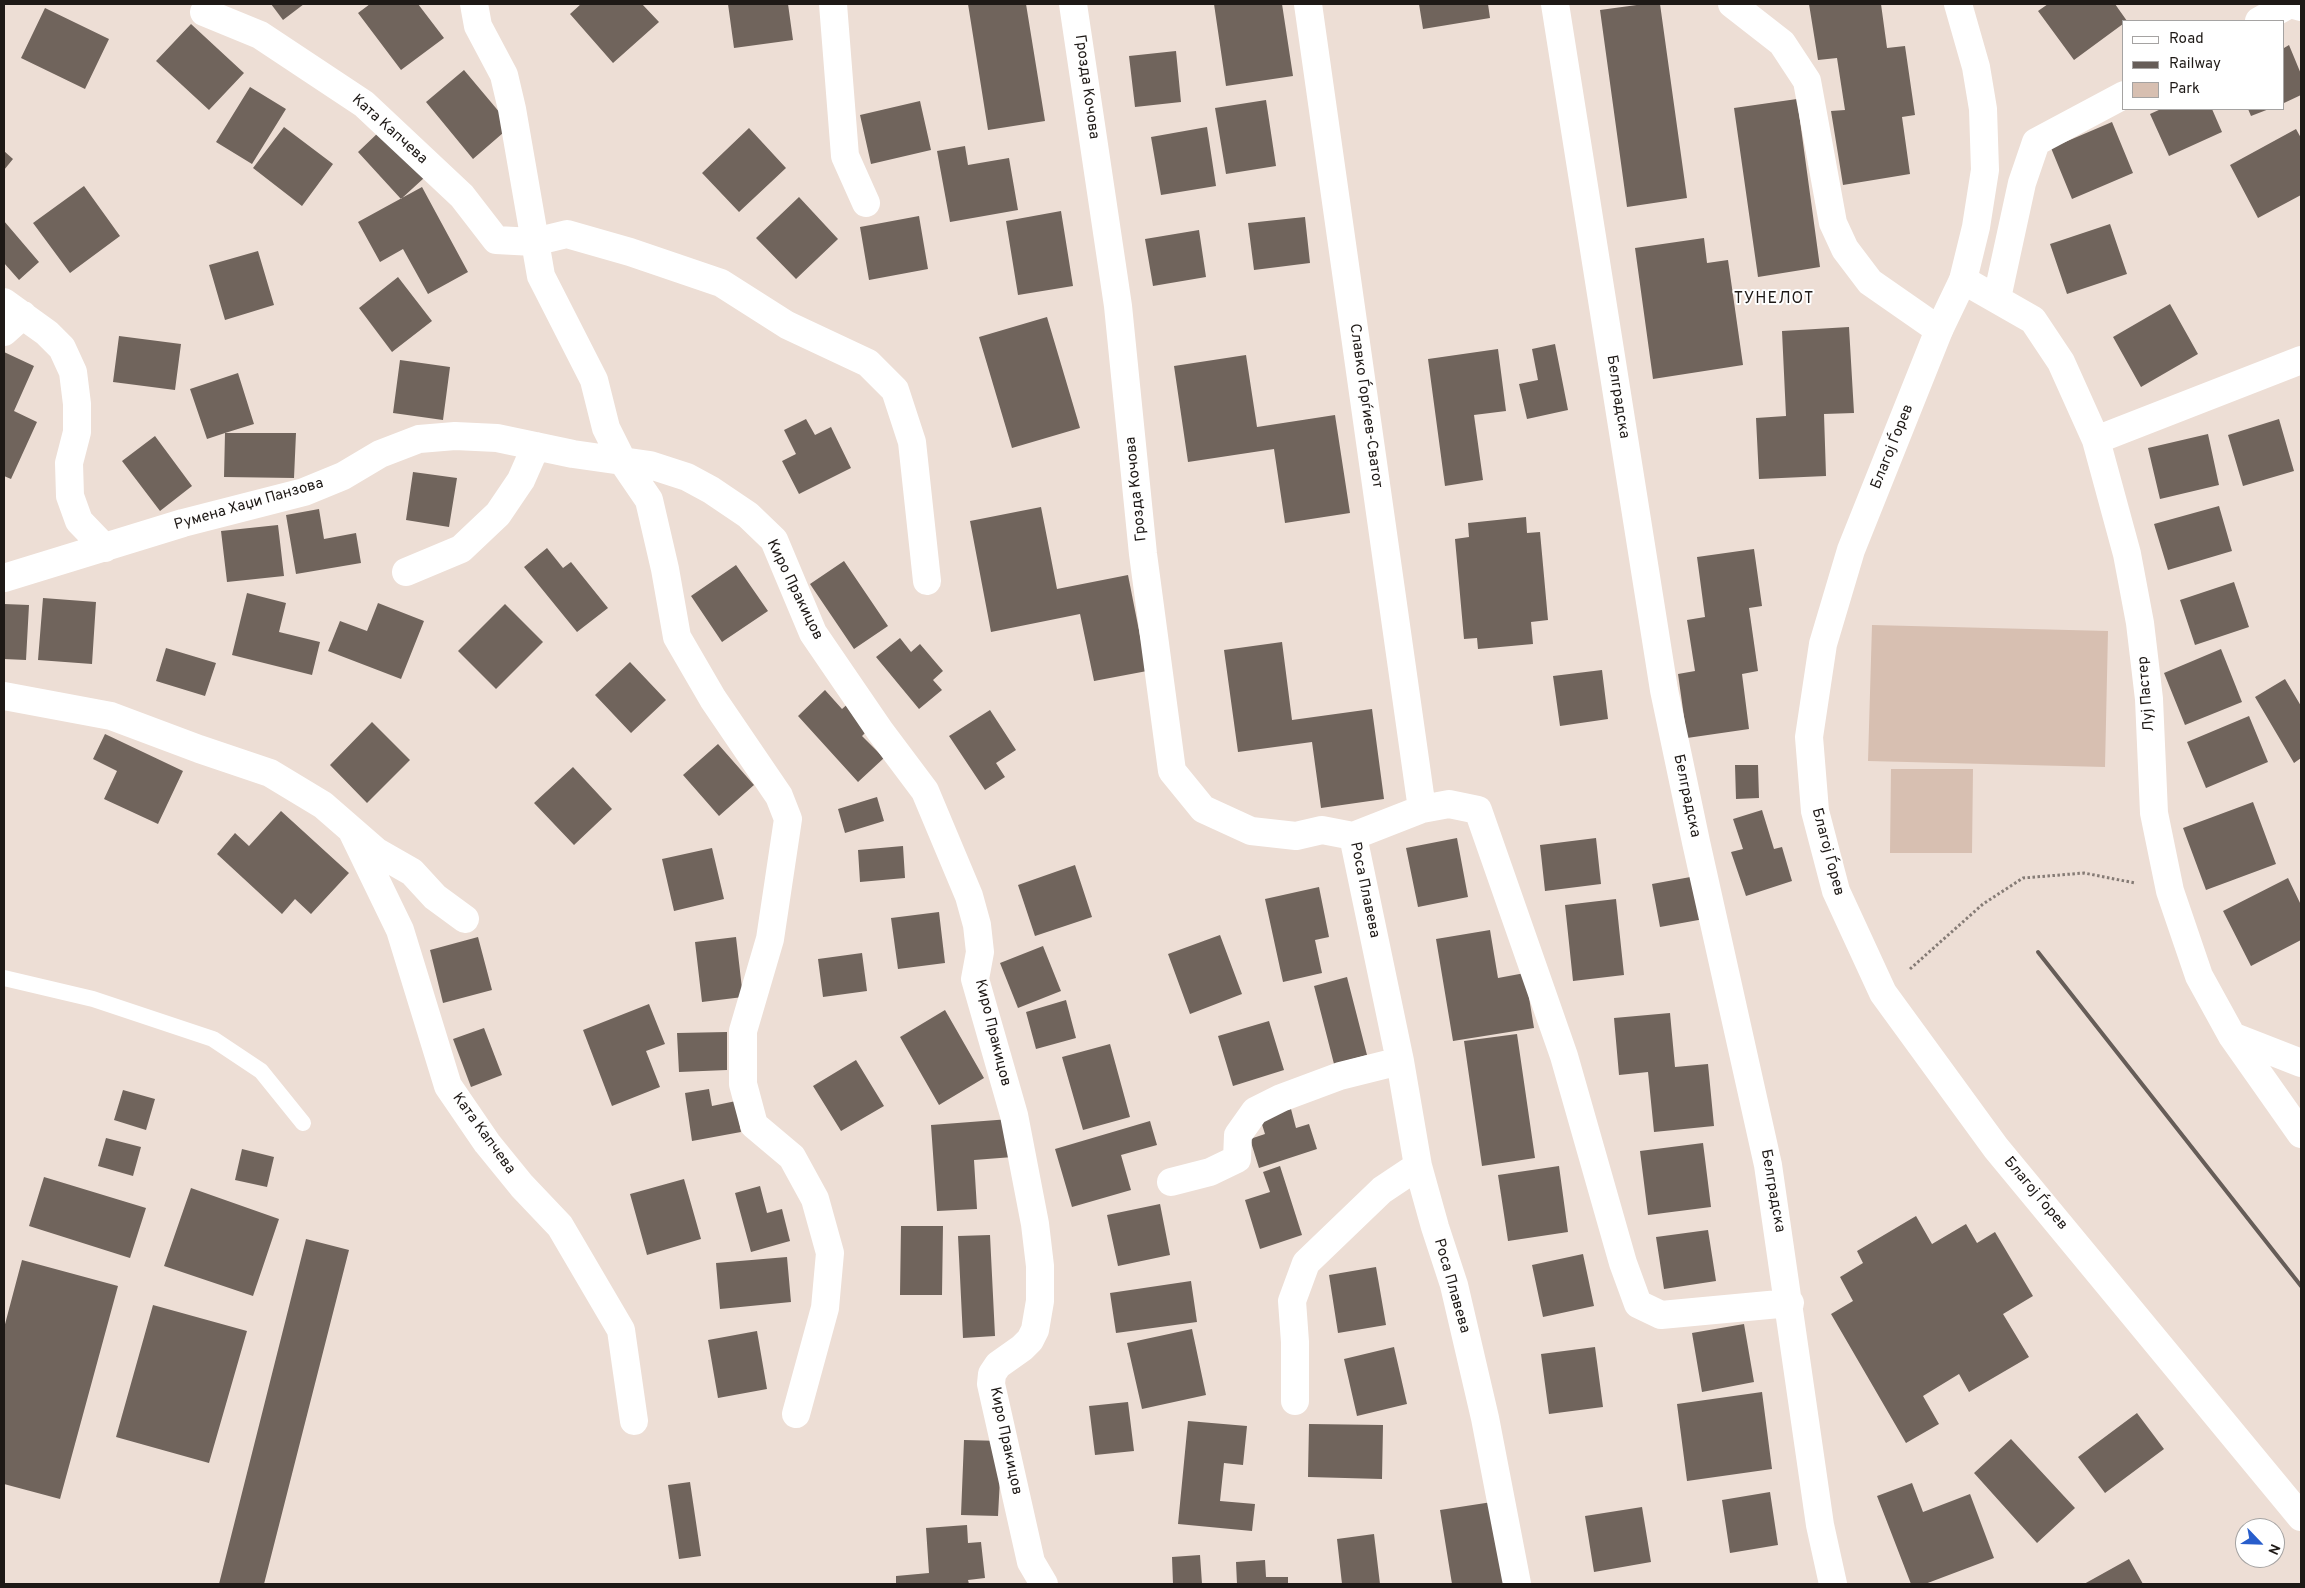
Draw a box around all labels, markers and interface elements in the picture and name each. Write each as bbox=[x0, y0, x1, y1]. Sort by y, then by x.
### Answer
legend bbox=[2122, 20, 2285, 110]
text: Road bbox=[2169, 30, 2204, 49]
street label: Грозда Кочова bbox=[1070, 34, 1102, 140]
text: Railway bbox=[2169, 55, 2221, 74]
text: Park bbox=[2169, 80, 2200, 99]
street label: Ката Капчева bbox=[347, 91, 431, 169]
district label: ТУНЕЛОТ bbox=[1733, 290, 1815, 310]
street label: Славко Ѓорѓиев-Сватот bbox=[1345, 323, 1385, 489]
street label: Белградска bbox=[1602, 354, 1632, 440]
street label: Благој Ѓорев bbox=[1868, 402, 1918, 492]
street label: Грозда Кочова bbox=[1123, 436, 1151, 542]
street label: Румена Хаџи Панзова bbox=[172, 475, 326, 535]
street label: Киро Пракицов bbox=[762, 537, 826, 643]
street label: Луј Пастер bbox=[2135, 655, 2159, 733]
street label: Белградска bbox=[1668, 753, 1704, 839]
street label: Благој Ѓорев bbox=[1807, 806, 1847, 898]
street label: Роса Плавева bbox=[1345, 840, 1383, 940]
street label: Киро Пракицов bbox=[970, 978, 1014, 1088]
street label: Ката Капчева bbox=[448, 1090, 518, 1178]
street label: Белградска bbox=[1756, 1148, 1788, 1234]
street label: Благој Ѓорев bbox=[1999, 1154, 2071, 1234]
street label: Роса Плавева bbox=[1429, 1237, 1473, 1335]
street label: Киро Пракицов bbox=[985, 1385, 1025, 1497]
north arrow bbox=[2235, 1518, 2285, 1568]
text: N bbox=[2263, 1541, 2283, 1557]

